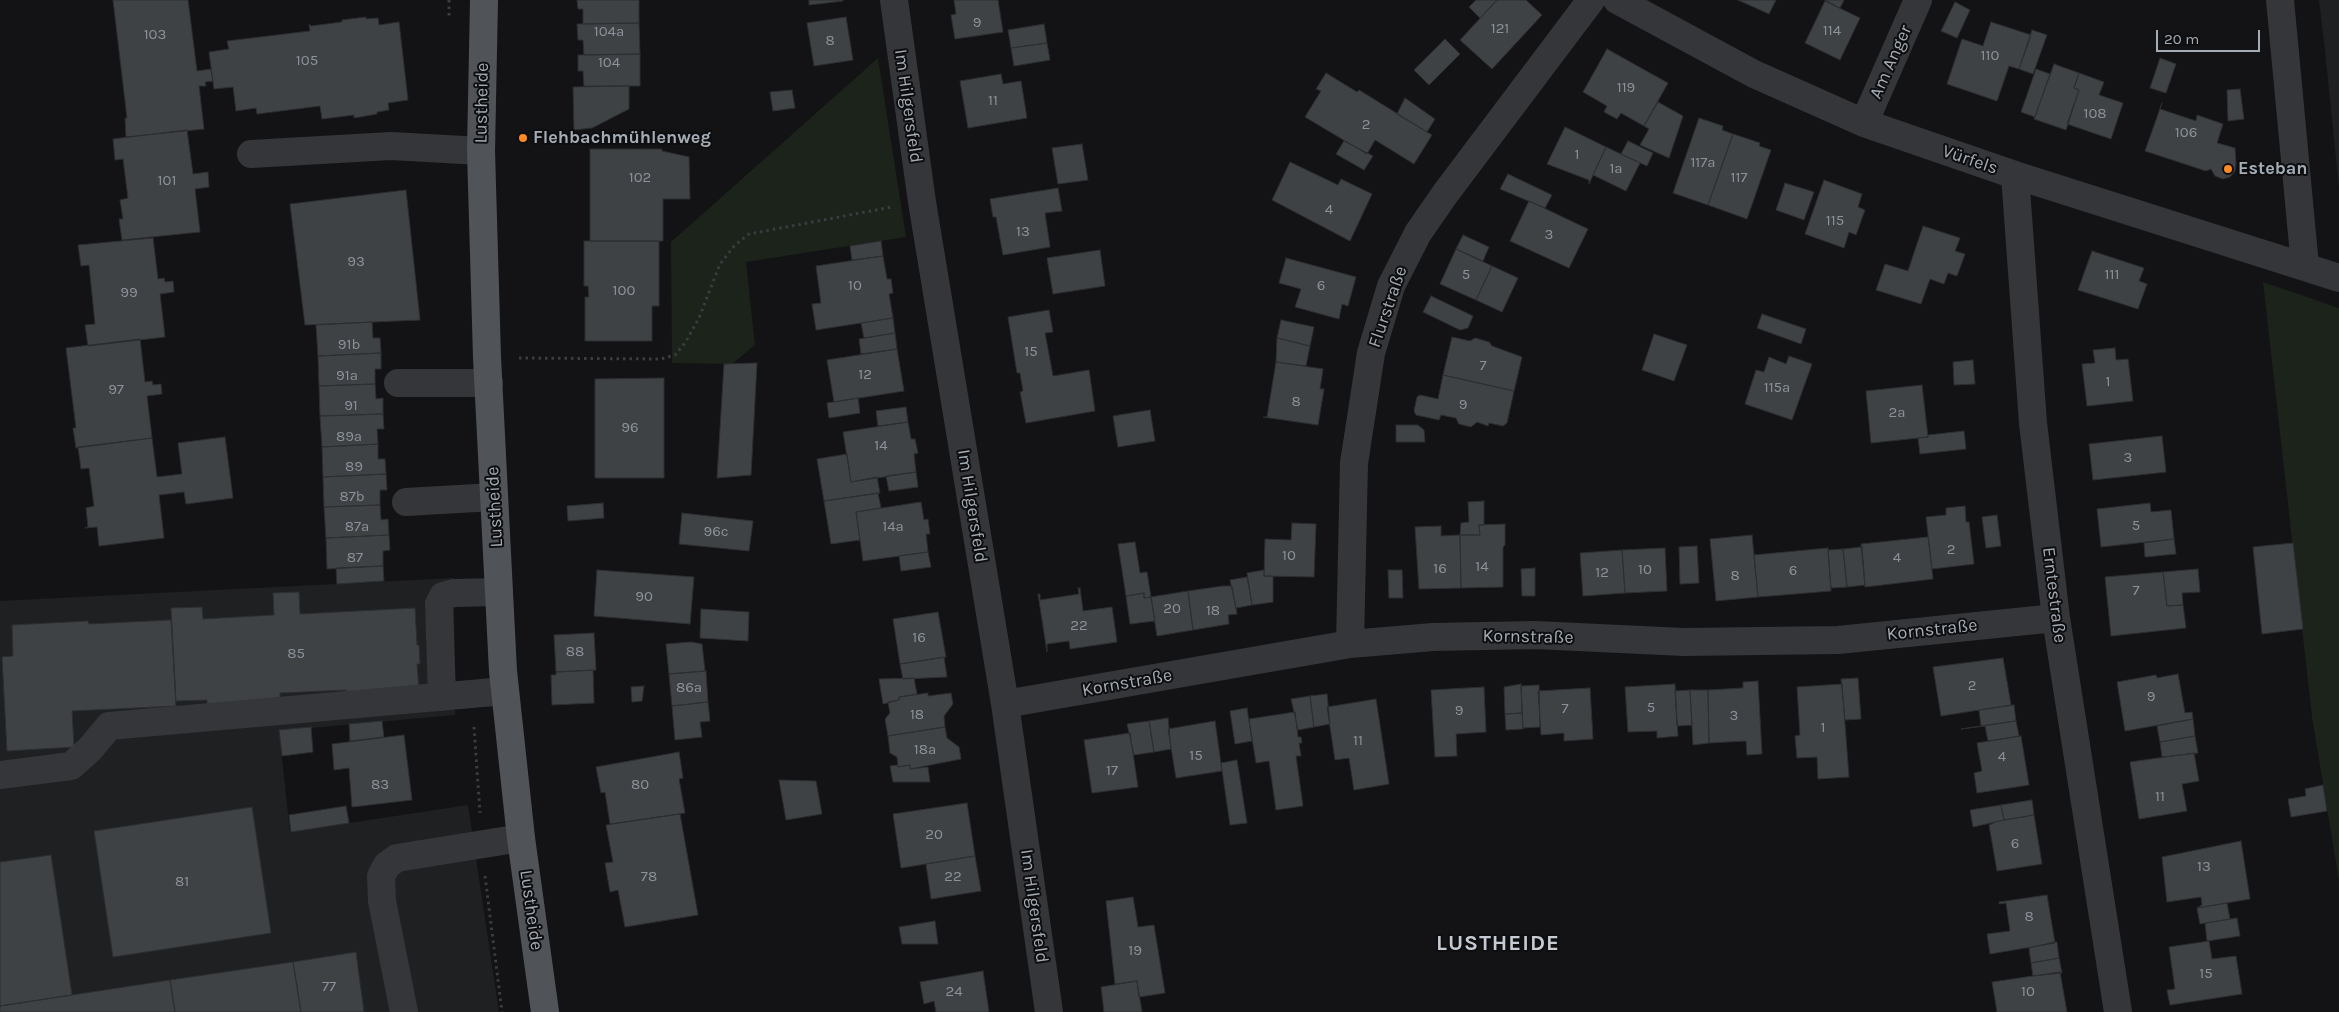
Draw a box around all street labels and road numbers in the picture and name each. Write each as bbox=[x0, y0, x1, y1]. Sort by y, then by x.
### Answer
street label: Am Anger bbox=[1865, 22, 1917, 102]
street label: Im Hilgersfeld bbox=[889, 48, 927, 164]
street label: Lustheide bbox=[470, 62, 494, 144]
street label: Vürfels bbox=[1939, 140, 2001, 180]
street label: Flurstraße bbox=[1364, 263, 1412, 351]
street label: Im Hilgersfeld bbox=[952, 448, 992, 564]
street label: Lustheide bbox=[482, 466, 508, 548]
street label: Erntestraße bbox=[2037, 546, 2071, 644]
street label: Kornstraße bbox=[1886, 614, 1978, 646]
street label: Kornstraße bbox=[1482, 625, 1574, 649]
street label: Kornstraße bbox=[1080, 664, 1174, 702]
street label: Im Hilgersfeld bbox=[1015, 848, 1053, 964]
street label: Lustheide bbox=[515, 868, 547, 952]

